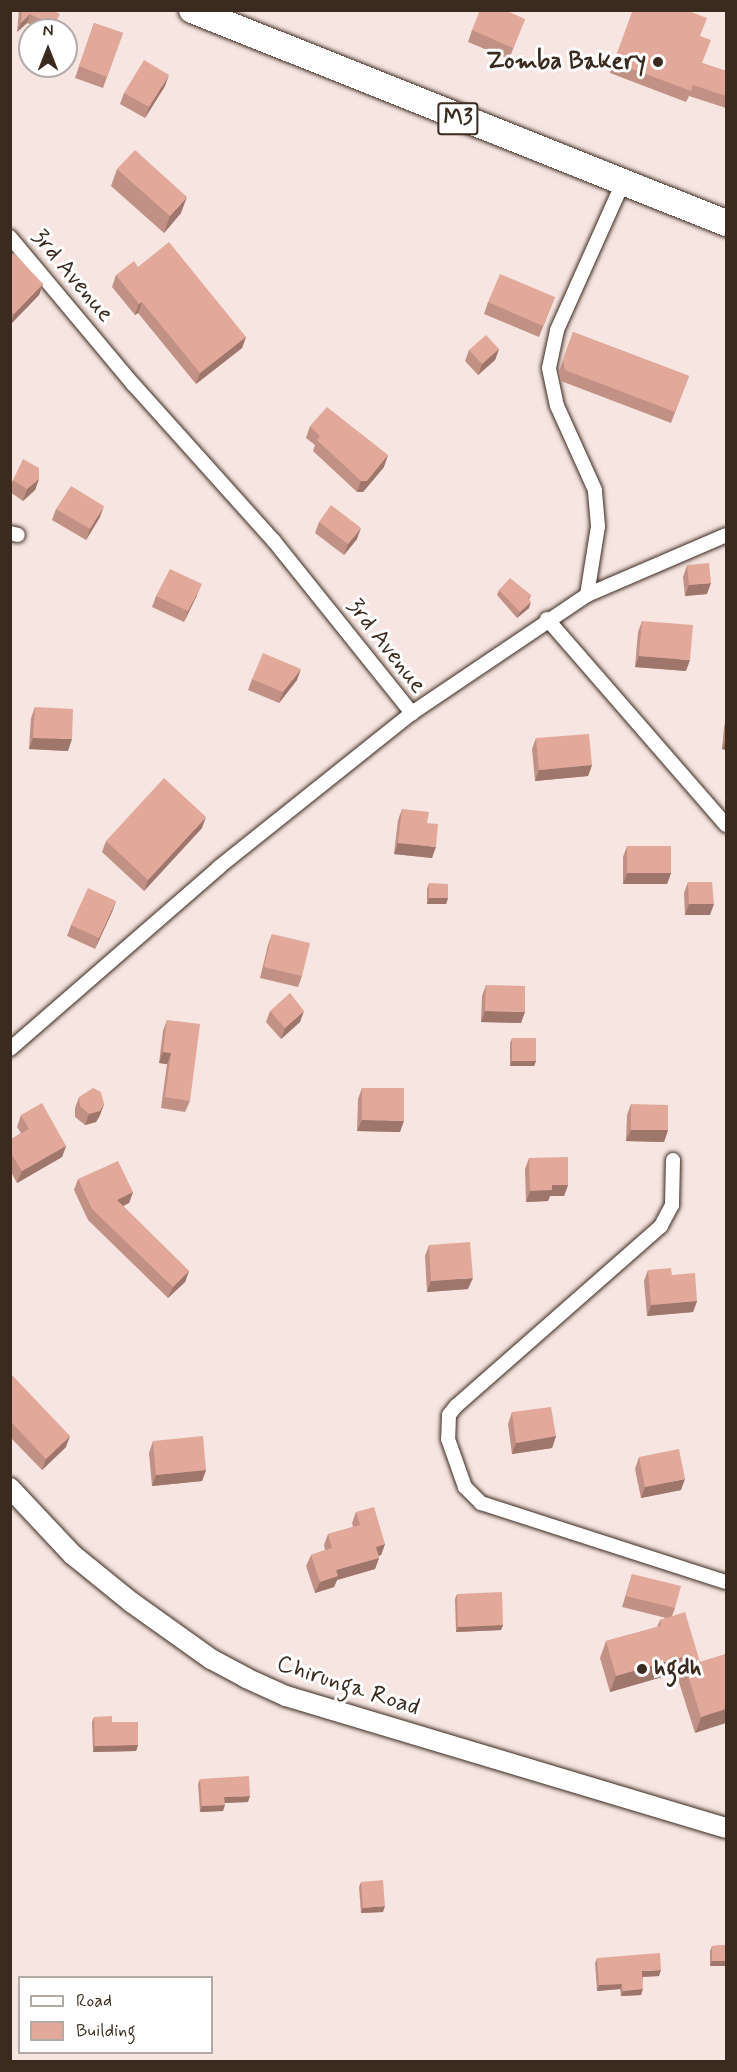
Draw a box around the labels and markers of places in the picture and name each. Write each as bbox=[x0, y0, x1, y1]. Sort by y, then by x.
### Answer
place label: Zomba Bakery bbox=[489, 48, 646, 76]
marker: Zomba Bakery bbox=[651, 55, 665, 69]
place label: hgdh bbox=[654, 1655, 702, 1683]
marker: hgdh bbox=[635, 1662, 649, 1676]

